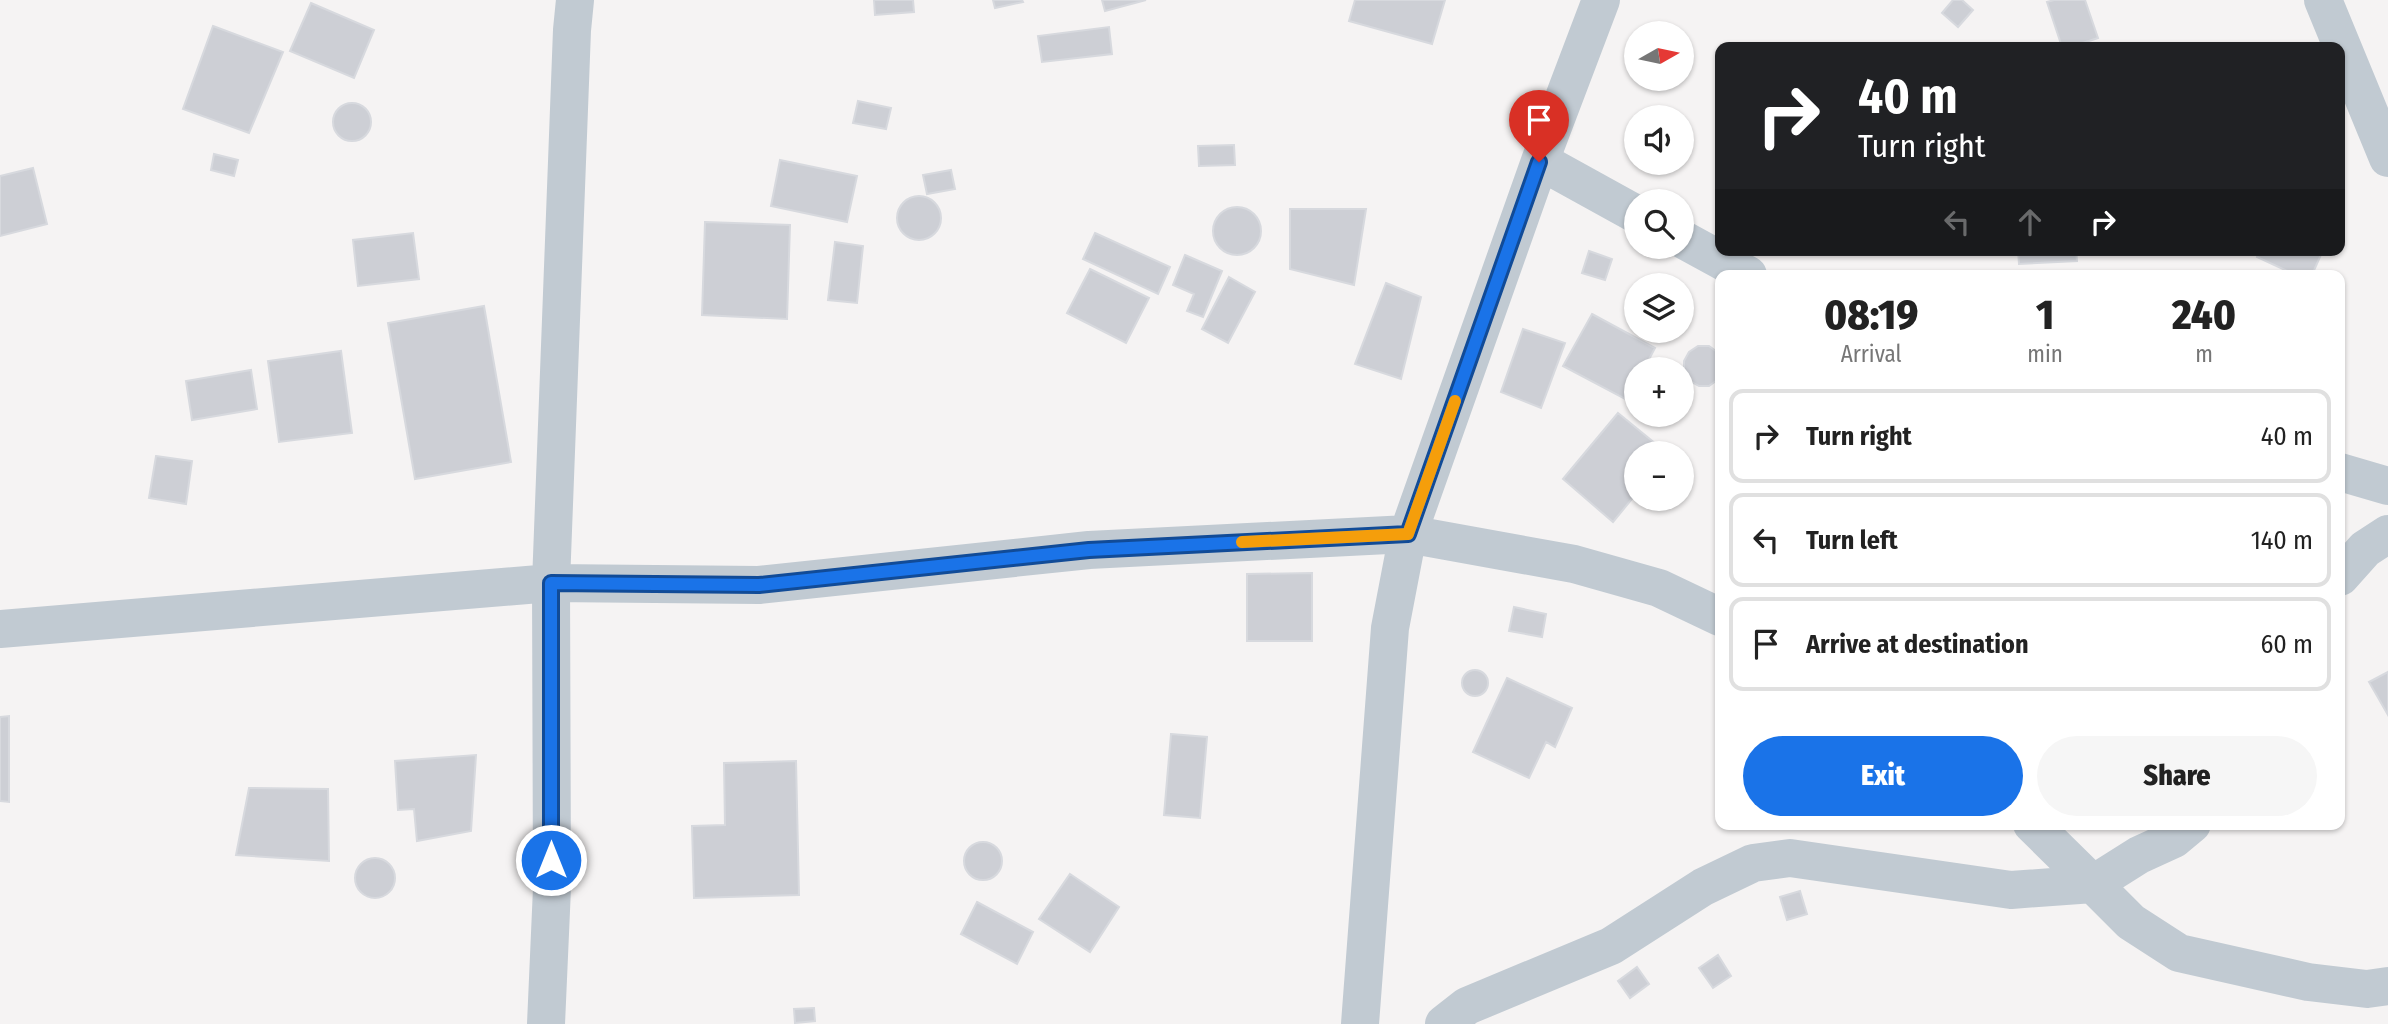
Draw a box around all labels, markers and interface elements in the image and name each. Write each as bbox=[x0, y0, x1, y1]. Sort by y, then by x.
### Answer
north arrow bbox=[1624, 21, 1694, 91]
map controls bbox=[1624, 21, 1694, 511]
text: 40 m bbox=[1858, 67, 1958, 126]
icon: right bbox=[1743, 70, 1834, 161]
pin bbox=[1509, 90, 1569, 162]
icon: arrive bbox=[1520, 101, 1558, 139]
button: sound bbox=[1624, 105, 1694, 175]
text: Turn right bbox=[1858, 127, 1985, 165]
button: search bbox=[1624, 189, 1694, 259]
icon: left bbox=[1938, 203, 1976, 241]
icon: ahead bbox=[2011, 203, 2049, 241]
icon: right bbox=[2084, 203, 2122, 241]
button: layers bbox=[1624, 273, 1694, 343]
text: 08:19 bbox=[1824, 290, 1918, 340]
text: 1 bbox=[2036, 290, 2054, 340]
text: 240 bbox=[2172, 290, 2236, 340]
text: Arrival bbox=[1841, 340, 1902, 368]
text: min bbox=[2027, 340, 2063, 368]
text: m bbox=[2195, 340, 2213, 368]
button: + bbox=[1624, 357, 1694, 427]
icon: right bbox=[1747, 417, 1785, 455]
text: Turn right bbox=[1806, 421, 1912, 452]
text: 40 m bbox=[2261, 421, 2313, 452]
button: − bbox=[1624, 441, 1694, 511]
icon: left bbox=[1747, 521, 1785, 559]
text: Turn left bbox=[1806, 525, 1898, 556]
text: 140 m bbox=[2251, 525, 2313, 556]
icon: arrive bbox=[1747, 625, 1785, 663]
text: Arrive at destination bbox=[1806, 629, 2029, 660]
text: 60 m bbox=[2260, 629, 2313, 660]
button: Exit bbox=[1743, 736, 2023, 816]
button: Share bbox=[2037, 736, 2317, 816]
position arrow bbox=[514, 823, 588, 897]

